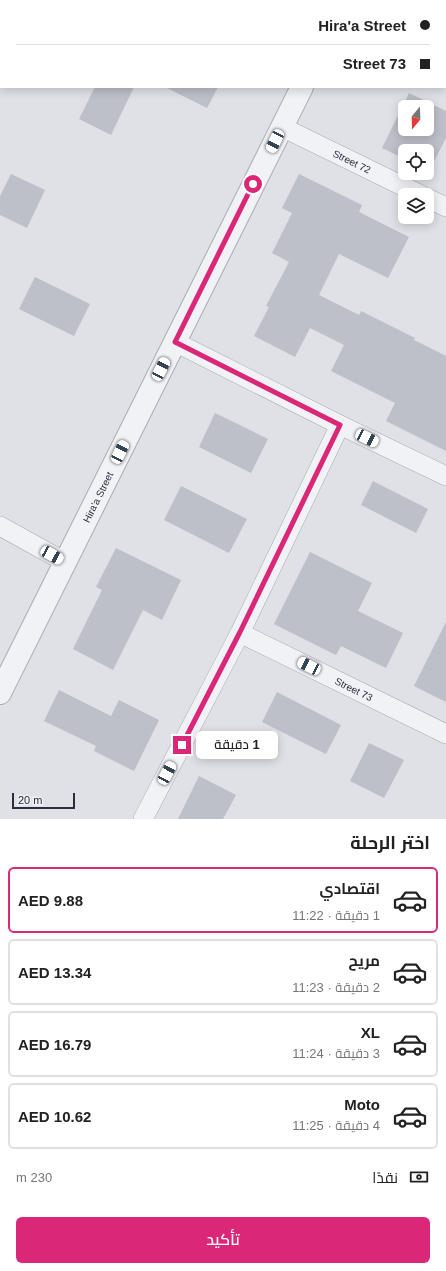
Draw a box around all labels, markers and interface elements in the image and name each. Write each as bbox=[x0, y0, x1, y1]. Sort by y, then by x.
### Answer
text: Hira'a Street bbox=[318, 17, 406, 34]
text: Street 73 bbox=[343, 55, 406, 72]
north arrow bbox=[398, 100, 434, 136]
map controls bbox=[398, 100, 434, 224]
car bbox=[264, 128, 286, 154]
button: locate bbox=[398, 144, 434, 180]
street label: Street 72 bbox=[331, 148, 373, 176]
route start bbox=[244, 175, 262, 193]
button: layers bbox=[398, 188, 434, 224]
car bbox=[150, 356, 172, 382]
car bbox=[354, 427, 380, 449]
car bbox=[109, 439, 131, 465]
street label: Hira'a Street bbox=[81, 470, 115, 524]
car bbox=[39, 544, 65, 566]
car bbox=[296, 655, 322, 677]
street label: Street 73 bbox=[333, 675, 375, 703]
callout: 1 دقيقة bbox=[196, 731, 278, 759]
route end bbox=[173, 736, 191, 754]
text: 1 دقيقة bbox=[214, 737, 260, 752]
car bbox=[156, 760, 178, 786]
scale bar bbox=[12, 791, 75, 810]
text: 20 m bbox=[18, 794, 42, 806]
text: اختر الرحلة bbox=[350, 833, 430, 853]
text: اقتصادي bbox=[320, 880, 380, 897]
icon: car bbox=[392, 882, 428, 918]
text: AED 9.88 bbox=[18, 892, 83, 909]
text: 1 دقيقة · 11:22 bbox=[292, 908, 380, 923]
text: مريح bbox=[348, 952, 380, 969]
icon: car bbox=[392, 954, 428, 990]
text: AED 13.34 bbox=[18, 964, 91, 981]
text: 2 دقيقة · 11:23 bbox=[292, 980, 380, 995]
text: XL bbox=[361, 1024, 380, 1041]
icon: car bbox=[392, 1026, 428, 1062]
text: AED 16.79 bbox=[18, 1036, 91, 1053]
text: 3 دقيقة · 11:24 bbox=[292, 1046, 380, 1061]
text: Moto bbox=[344, 1096, 380, 1113]
icon: car bbox=[392, 1098, 428, 1134]
text: AED 10.62 bbox=[18, 1108, 91, 1125]
text: 4 دقيقة · 11:25 bbox=[292, 1118, 380, 1133]
icon: cash bbox=[408, 1166, 430, 1188]
text: نقدًا bbox=[372, 1169, 398, 1186]
text: 230 m bbox=[16, 1170, 52, 1185]
button: تأكيد bbox=[16, 1217, 430, 1263]

